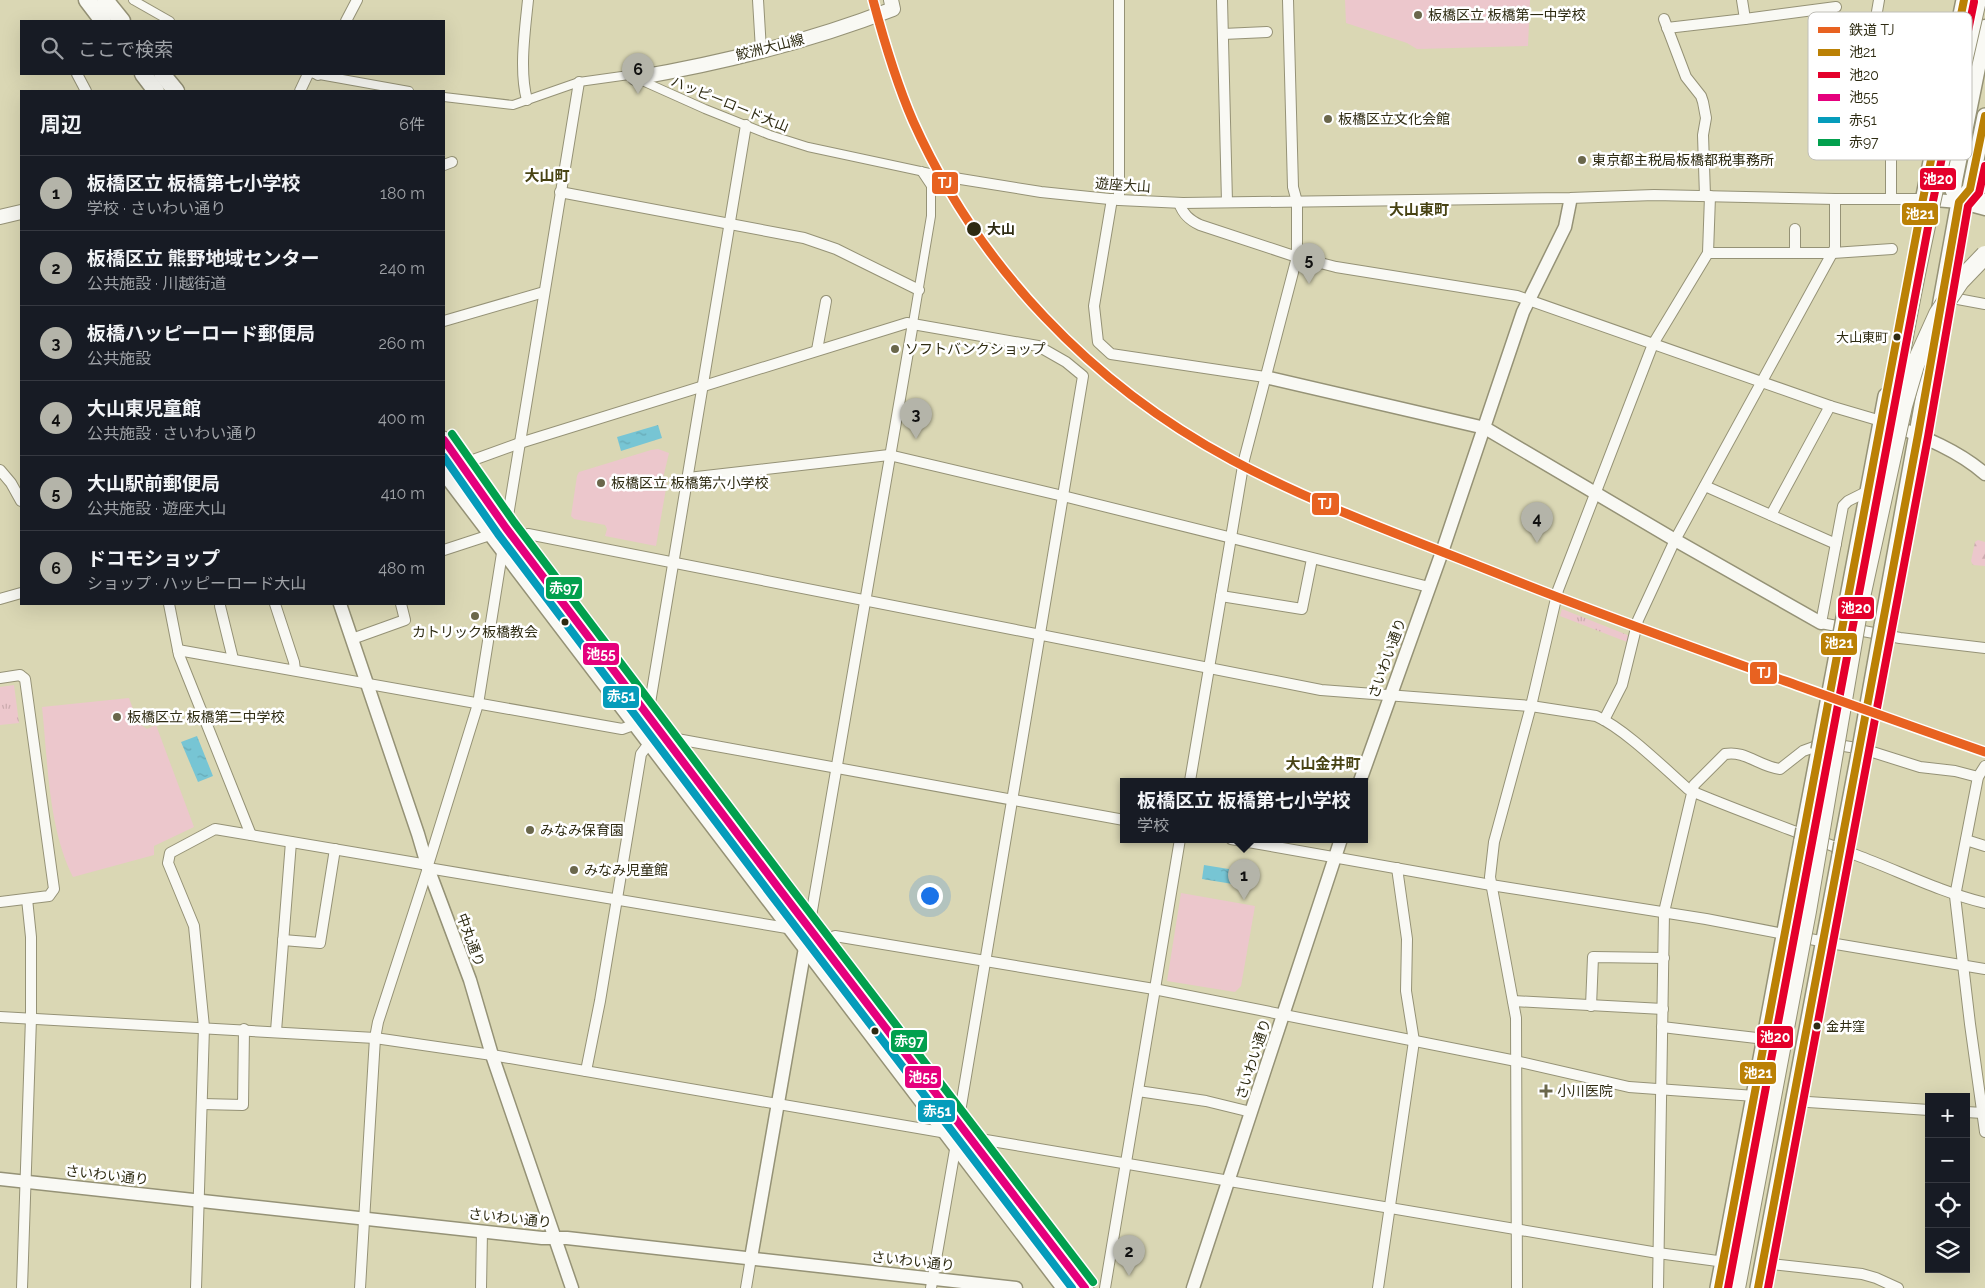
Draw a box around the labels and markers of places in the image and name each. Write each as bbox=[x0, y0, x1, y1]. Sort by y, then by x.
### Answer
place label: 板橋区立 板橋第一中学校 bbox=[1428, 7, 1586, 23]
marker: 板橋区立 板橋第一中学校 bbox=[1412, 9, 1424, 21]
pin: 6 bbox=[622, 53, 654, 94]
place label: 板橋区立文化会館 bbox=[1338, 111, 1450, 127]
marker: 板橋区立文化会館 bbox=[1322, 113, 1334, 125]
place label: 東京都主税局板橋都税事務所 bbox=[1592, 152, 1774, 168]
marker: 東京都主税局板橋都税事務所 bbox=[1576, 154, 1588, 166]
marker: 大山 bbox=[965, 220, 983, 238]
place label: 大山 bbox=[987, 221, 1015, 237]
pin: 5 bbox=[1293, 243, 1325, 284]
place label: 大山東町 bbox=[1836, 330, 1888, 345]
marker: 大山東町 bbox=[1892, 332, 1902, 342]
place label: ソフトバンクショップ bbox=[905, 341, 1046, 357]
marker: ソフトバンクショップ bbox=[889, 343, 901, 355]
pin: 3 bbox=[900, 398, 932, 439]
place label: 板橋区立 板橋第六小学校 bbox=[611, 475, 769, 491]
marker: 板橋区立 板橋第六小学校 bbox=[595, 477, 607, 489]
pin: 4 bbox=[1521, 502, 1553, 543]
marker: カトリック板橋教会 bbox=[469, 610, 481, 622]
unlabelled marker bbox=[560, 617, 570, 627]
place label: カトリック板橋教会 bbox=[412, 624, 538, 640]
place label: 板橋区立 板橋第二中学校 bbox=[127, 709, 285, 725]
marker: 板橋区立 板橋第二中学校 bbox=[111, 711, 123, 723]
place label: みなみ保育園 bbox=[540, 822, 624, 838]
marker: みなみ保育園 bbox=[524, 824, 536, 836]
pin: 1 bbox=[1228, 859, 1260, 900]
place label: みなみ児童館 bbox=[584, 862, 668, 878]
marker: みなみ児童館 bbox=[568, 864, 580, 876]
place label: 金井窪 bbox=[1826, 1019, 1865, 1034]
marker: 金井窪 bbox=[1812, 1021, 1822, 1031]
unlabelled marker bbox=[870, 1026, 880, 1036]
place label: 小川医院 bbox=[1557, 1083, 1613, 1099]
marker: 小川医院 bbox=[1539, 1084, 1553, 1098]
pin: 2 bbox=[1113, 1235, 1145, 1276]

